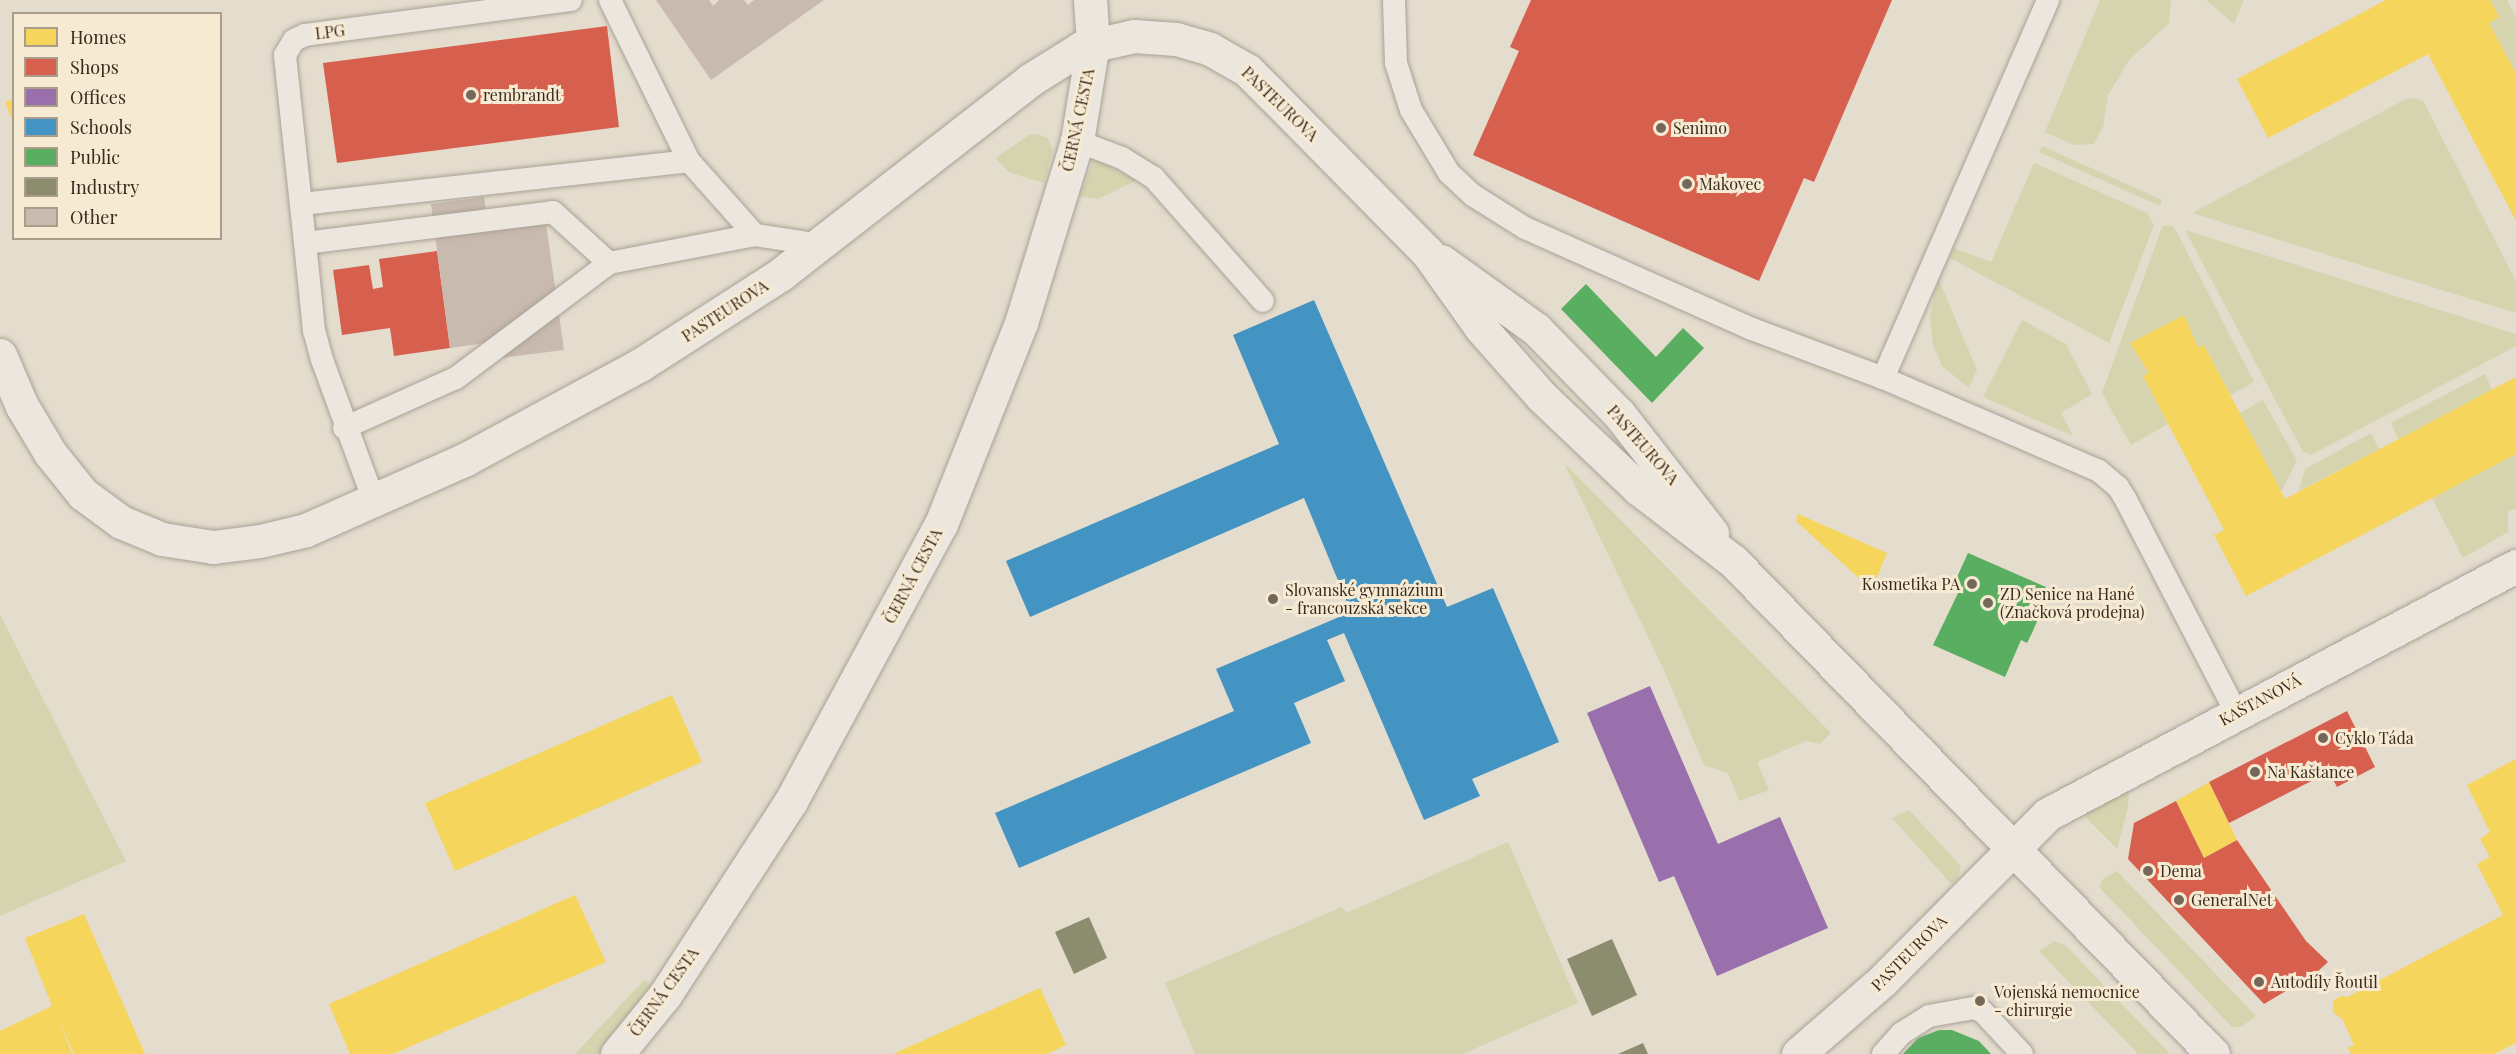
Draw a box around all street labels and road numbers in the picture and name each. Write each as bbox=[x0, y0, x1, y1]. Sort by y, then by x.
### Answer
street label: LPG bbox=[314, 21, 346, 43]
street label: PASTEUROVA bbox=[1238, 63, 1322, 145]
street label: ČERNÁ CESTA bbox=[1058, 67, 1098, 173]
street label: PASTEUROVA bbox=[678, 276, 772, 346]
street label: PASTEUROVA bbox=[1603, 401, 1683, 489]
street label: ČERNÁ CESTA bbox=[880, 525, 946, 627]
street label: KAŠTANOVÁ bbox=[2216, 670, 2304, 730]
street label: PASTEUROVA bbox=[1867, 911, 1951, 995]
street label: ČERNÁ CESTA bbox=[625, 944, 703, 1040]

